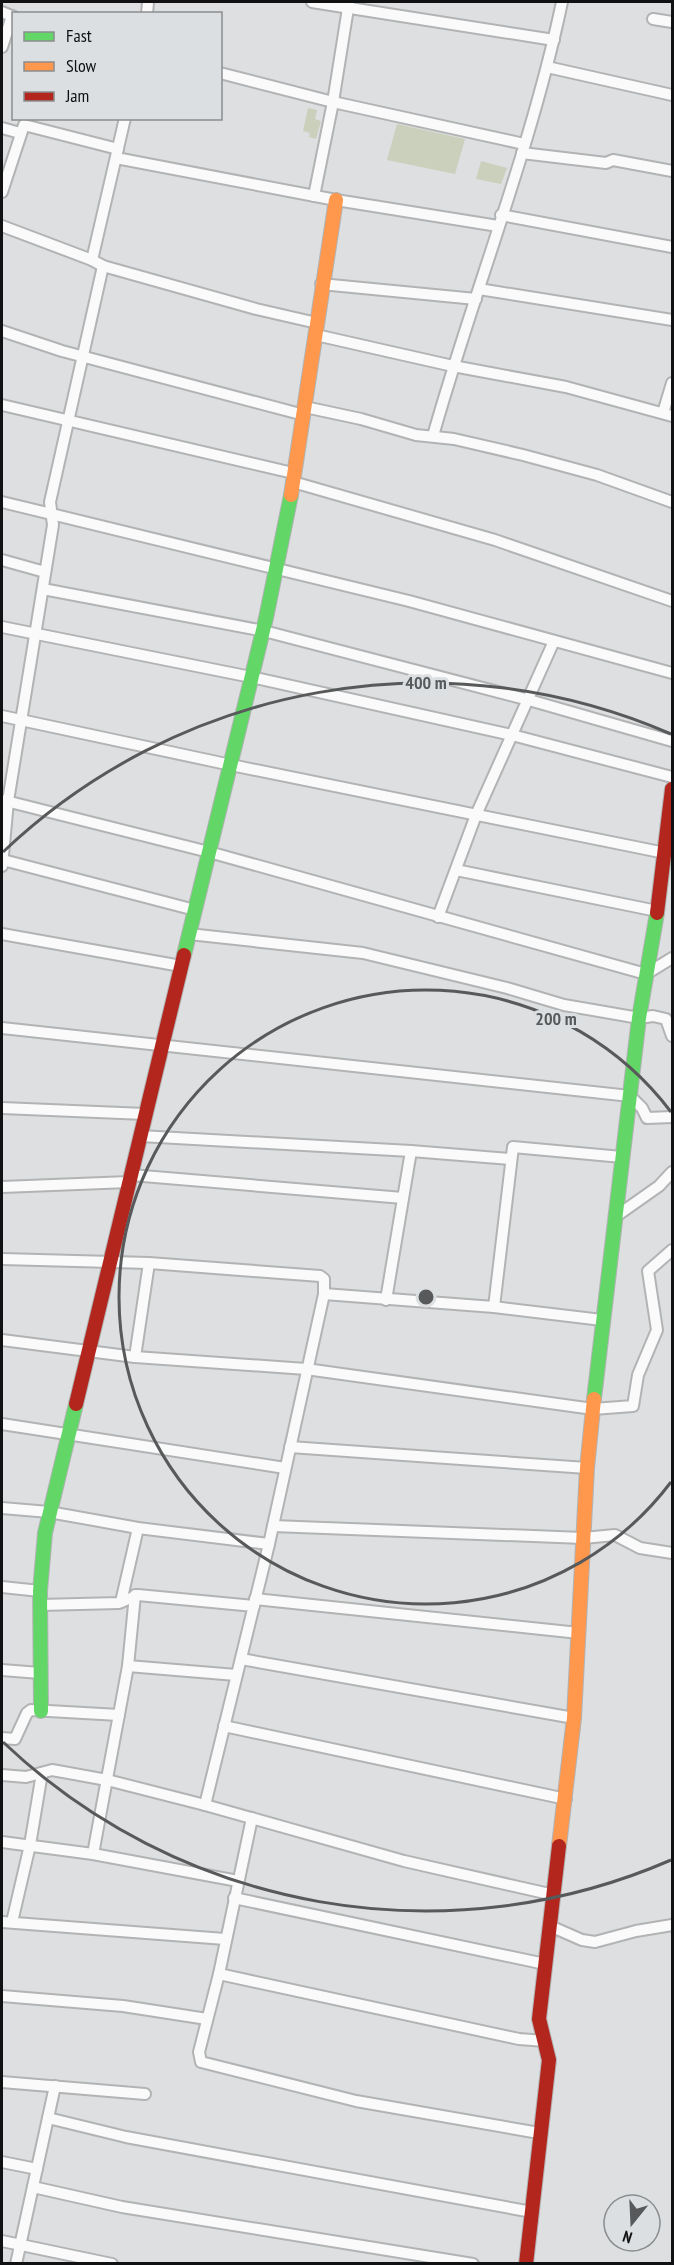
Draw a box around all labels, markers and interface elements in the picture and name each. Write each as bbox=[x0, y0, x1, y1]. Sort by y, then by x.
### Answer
legend bbox=[12, 12, 222, 120]
text: Fast bbox=[66, 24, 92, 47]
text: Slow bbox=[66, 54, 97, 77]
text: Jam bbox=[65, 84, 89, 107]
text: 400 m bbox=[405, 671, 447, 694]
text: 200 m bbox=[535, 1007, 577, 1030]
centre of rings bbox=[416, 1287, 436, 1307]
north arrow bbox=[602, 2193, 662, 2253]
text: N bbox=[620, 2226, 635, 2248]

